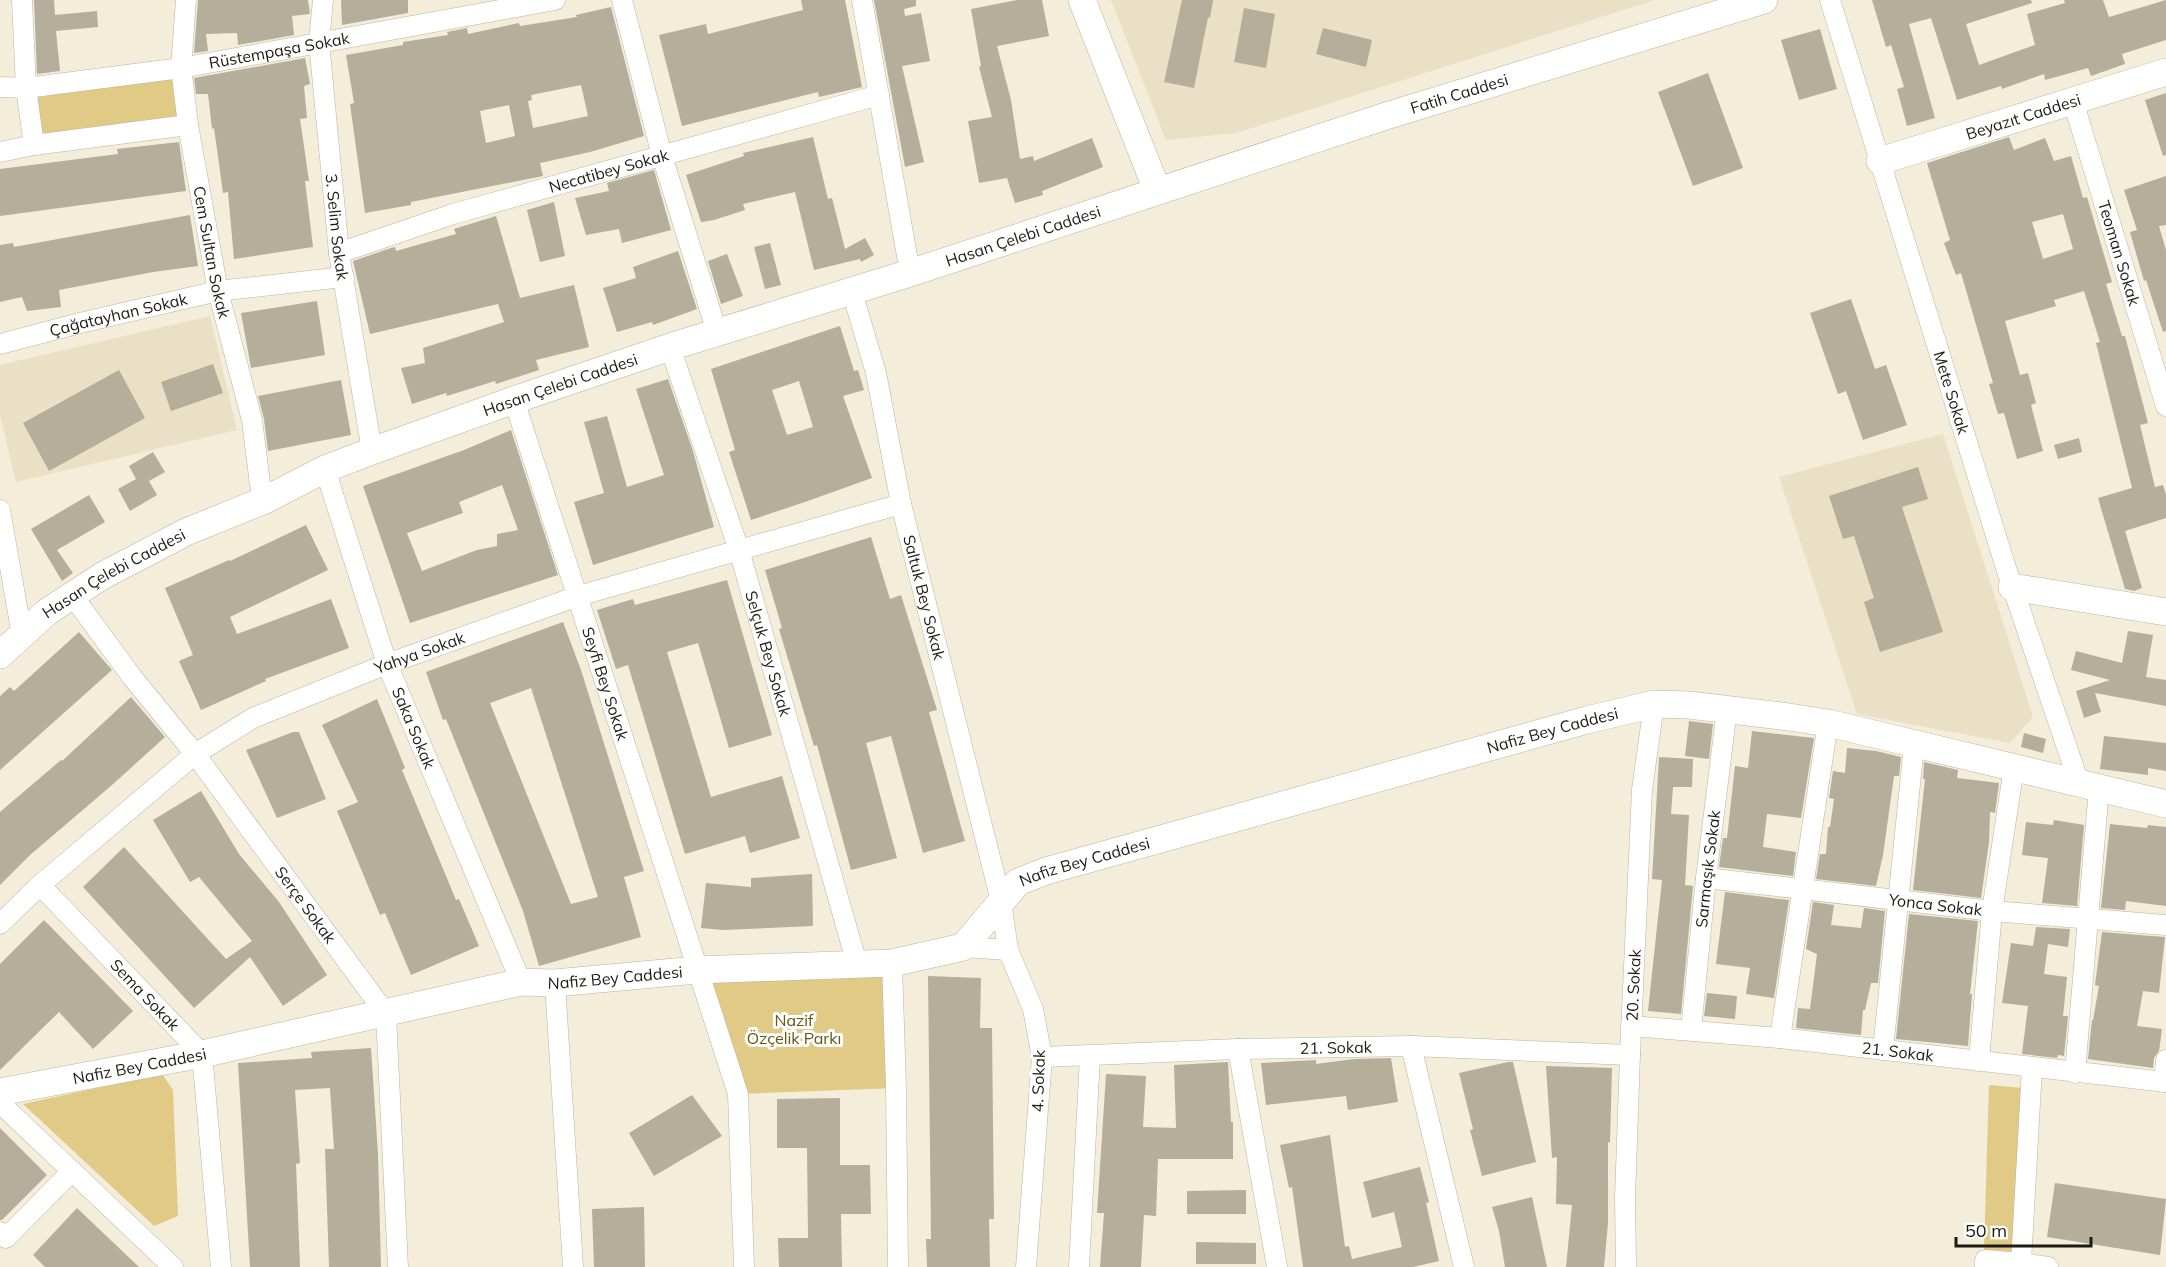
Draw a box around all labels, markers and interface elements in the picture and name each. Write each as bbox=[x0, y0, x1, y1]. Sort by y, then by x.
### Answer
street label: Rüstempaşa Sokak bbox=[207, 27, 352, 73]
street label: Fatih Caddesi bbox=[1408, 69, 1511, 118]
street label: Beyazıt Caddesi bbox=[1963, 89, 2083, 144]
street label: Necatibey Sokak bbox=[546, 144, 671, 197]
street label: 3. Selim Sokak bbox=[322, 173, 353, 282]
street label: Cem Sultan Sokak bbox=[189, 184, 235, 321]
street label: Teoman Sokak bbox=[2094, 198, 2145, 309]
street label: Hasan Çelebi Caddesi bbox=[943, 201, 1103, 271]
street label: Çağatayhan Sokak bbox=[47, 288, 190, 341]
street label: Hasan Çelebi Caddesi bbox=[480, 349, 640, 420]
street label: Mete Sokak bbox=[1929, 349, 1974, 437]
street label: Hasan Çelebi Caddesi bbox=[38, 524, 189, 622]
street label: Saltuk Bey Sokak bbox=[899, 533, 950, 662]
street label: Selçuk Bey Sokak bbox=[741, 588, 796, 719]
street label: Seyfi Bey Sokak bbox=[578, 624, 633, 743]
street label: Yahya Sokak bbox=[370, 627, 468, 678]
street label: Saka Sokak bbox=[388, 684, 440, 772]
street label: Nafiz Bey Caddesi bbox=[1484, 703, 1620, 758]
street label: Sarmaşık Sokak bbox=[1691, 808, 1724, 929]
street label: Nafiz Bey Caddesi bbox=[1016, 832, 1152, 891]
street label: Serçe Sokak bbox=[271, 862, 341, 948]
street label: Yonca Sokak bbox=[1887, 889, 1984, 920]
street label: 20. Sokak bbox=[1622, 948, 1645, 1022]
street label: Sema Sokak bbox=[106, 955, 185, 1035]
street label: Nafiz Bey Caddesi bbox=[547, 961, 684, 993]
park label: Nazif Özçelik Parkı bbox=[747, 1010, 841, 1048]
street label: 21. Sokak bbox=[1300, 1037, 1373, 1058]
street label: 21. Sokak bbox=[1861, 1037, 1936, 1066]
street label: Nafiz Bey Caddesi bbox=[71, 1043, 208, 1088]
street label: 4. Sokak bbox=[1027, 1049, 1049, 1113]
scale bar bbox=[1956, 1210, 2091, 1248]
text: 50 m bbox=[1965, 1219, 2007, 1242]

